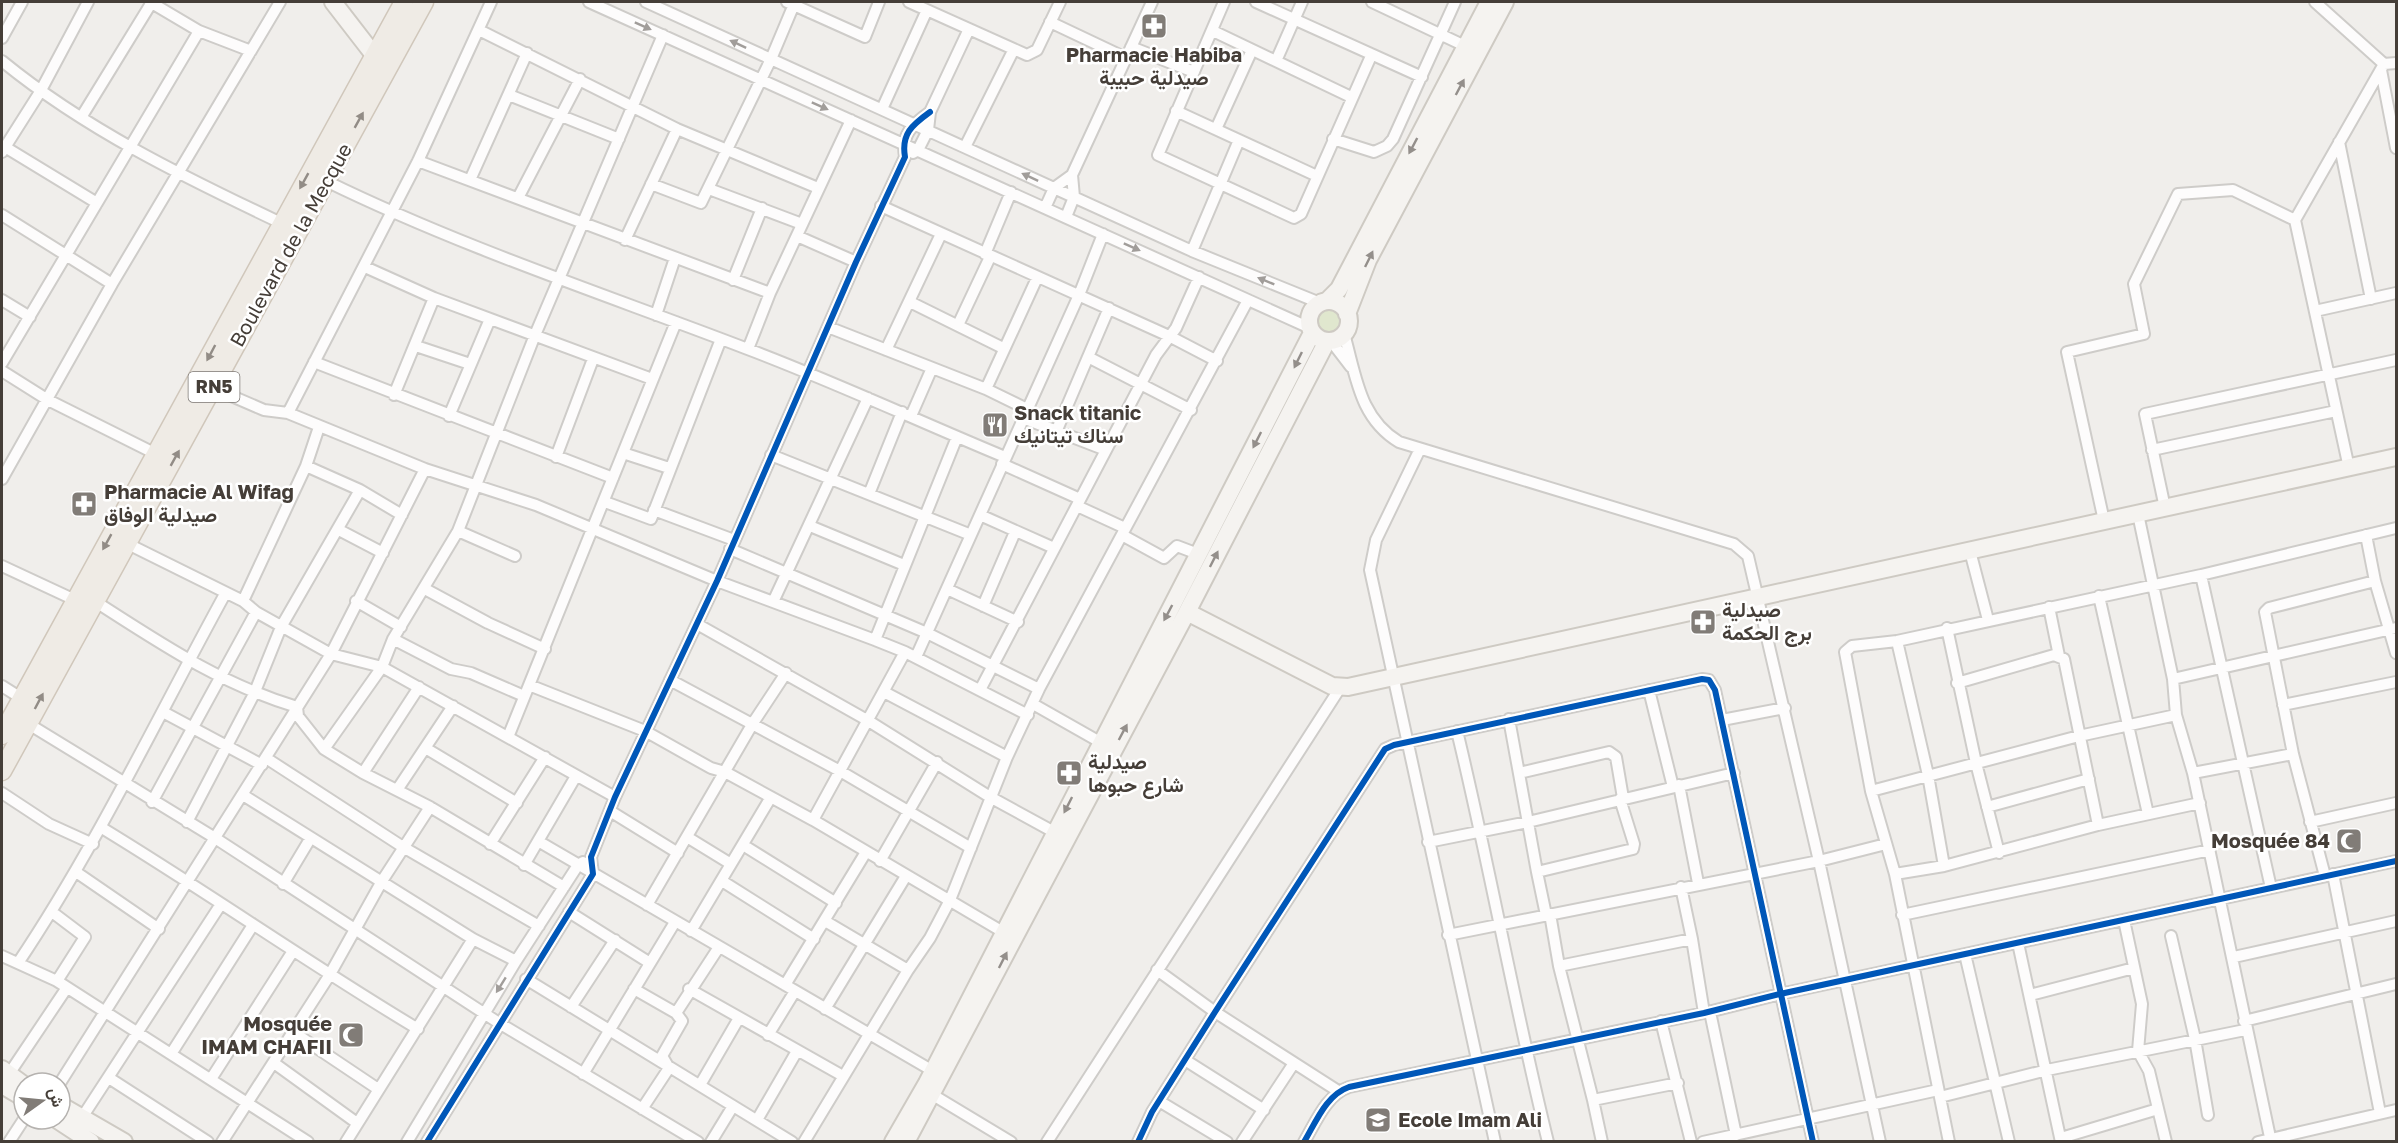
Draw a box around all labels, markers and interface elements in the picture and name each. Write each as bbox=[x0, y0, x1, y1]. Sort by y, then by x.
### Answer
pharmacy icon: Pharmacie Habiba صيدلية حبيبة bbox=[1139, 11, 1169, 41]
one-way arrow bbox=[634, 21, 651, 30]
one-way arrow bbox=[729, 39, 746, 48]
place label: Pharmacie Habiba صيدلية حبيبة bbox=[1066, 42, 1242, 90]
one-way arrow bbox=[1455, 78, 1465, 95]
one-way arrow bbox=[812, 101, 830, 111]
one-way arrow bbox=[354, 112, 364, 129]
one-way arrow bbox=[1408, 138, 1418, 155]
street label: Boulevard de la Mecque bbox=[224, 139, 356, 350]
one-way arrow bbox=[1020, 172, 1038, 182]
one-way arrow bbox=[299, 173, 309, 190]
one-way arrow bbox=[1123, 242, 1141, 252]
one-way arrow bbox=[1365, 251, 1374, 268]
one-way arrow bbox=[1256, 276, 1274, 286]
one-way arrow bbox=[206, 344, 216, 361]
one-way arrow bbox=[1294, 352, 1303, 369]
road number: RN5 bbox=[188, 372, 240, 402]
place label: Snack titanic سناك تيتانيك bbox=[1014, 400, 1141, 448]
restaurant icon: Snack titanic سناك تيتانيك bbox=[980, 410, 1010, 440]
one-way arrow bbox=[1252, 432, 1262, 449]
one-way arrow bbox=[170, 449, 180, 466]
place label: Pharmacie Al Wifag صيدلية الوفاق bbox=[104, 479, 294, 528]
pharmacy icon: Pharmacie Al Wifag صيدلية الوفاق bbox=[69, 489, 99, 519]
one-way arrow bbox=[102, 534, 112, 551]
one-way arrow bbox=[1210, 551, 1219, 568]
place label: صيدلية برج الحكمة bbox=[1722, 597, 1812, 647]
one-way arrow bbox=[1163, 605, 1173, 622]
pharmacy icon: صيدلية برج الحكمة bbox=[1688, 607, 1718, 637]
one-way arrow bbox=[34, 692, 44, 709]
one-way arrow bbox=[1118, 723, 1128, 740]
place label: صيدلية شارع حبوها bbox=[1088, 749, 1184, 799]
pharmacy icon: صيدلية شارع حبوها bbox=[1054, 758, 1084, 788]
one-way arrow bbox=[1063, 797, 1073, 814]
mosque icon: Mosquée 84 bbox=[2334, 826, 2364, 856]
place label: Mosquée 84 bbox=[2211, 828, 2330, 852]
one-way arrow bbox=[998, 951, 1008, 968]
one-way arrow bbox=[496, 977, 507, 993]
place label: Mosquée IMAM CHAFII bbox=[201, 1011, 332, 1058]
mosque icon: Mosquée IMAM CHAFII bbox=[336, 1020, 366, 1050]
north arrow bbox=[12, 1071, 72, 1131]
text: ش bbox=[44, 1085, 69, 1109]
school or university icon: Ecole Imam Ali bbox=[1363, 1105, 1393, 1135]
place label: Ecole Imam Ali bbox=[1398, 1107, 1542, 1131]

